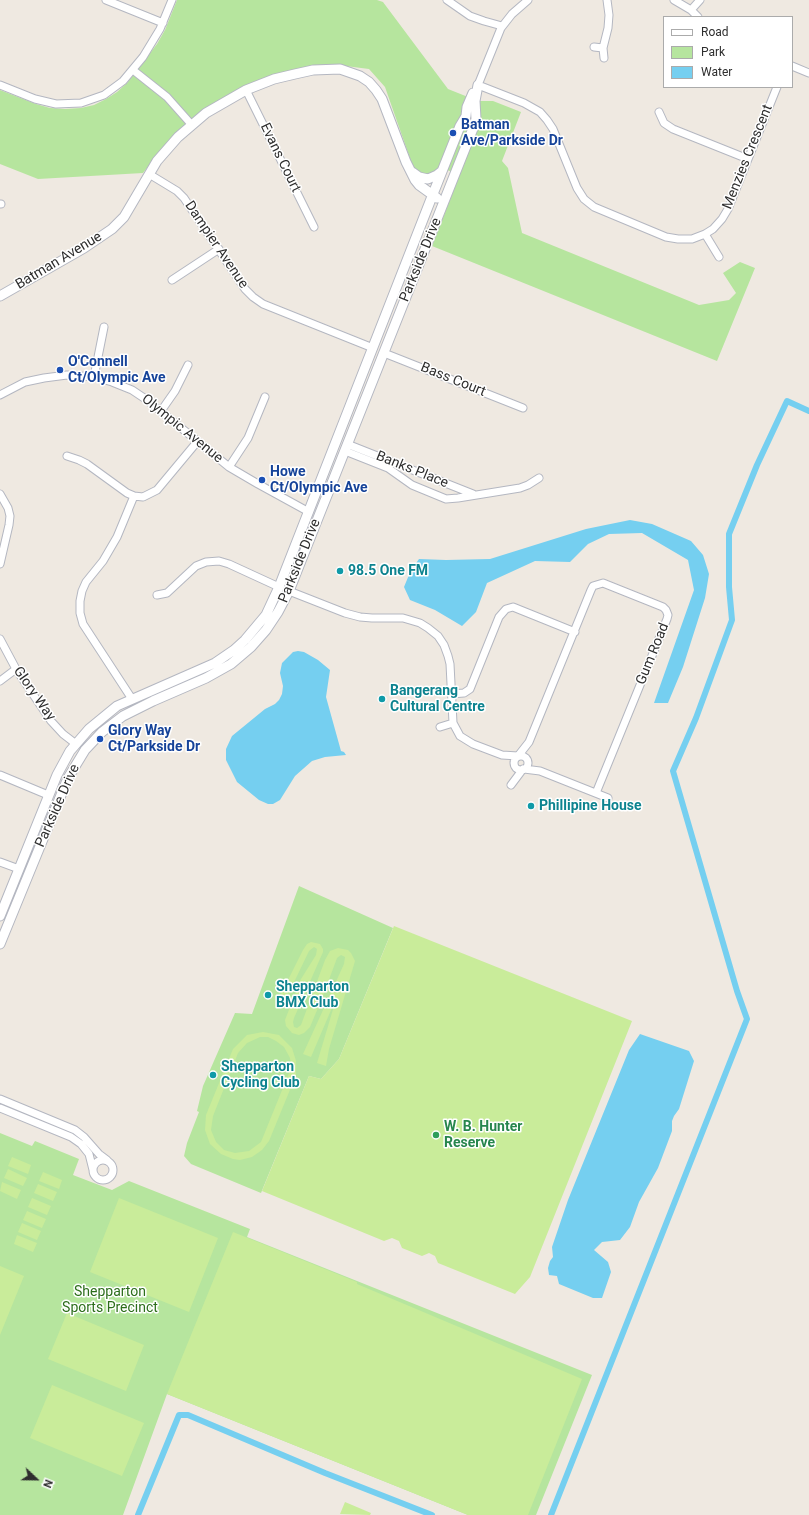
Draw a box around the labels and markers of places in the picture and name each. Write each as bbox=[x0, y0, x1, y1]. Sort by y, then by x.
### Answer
place label: Batman Ave/Parkside Dr bbox=[461, 117, 563, 150]
marker: Batman Ave/Parkside Dr bbox=[448, 128, 458, 138]
place label: O'Connell Ct/Olympic Ave bbox=[68, 354, 166, 386]
marker: O'Connell Ct/Olympic Ave bbox=[55, 365, 65, 375]
place label: Howe Ct/Olympic Ave bbox=[270, 464, 368, 496]
marker: Howe Ct/Olympic Ave bbox=[257, 475, 267, 485]
place label: 98.5 One FM bbox=[348, 563, 428, 579]
marker: 98.5 One FM bbox=[335, 566, 345, 576]
place label: Bangerang Cultural Centre bbox=[390, 683, 485, 716]
marker: Bangerang Cultural Centre bbox=[377, 694, 387, 704]
place label: Glory Way Ct/Parkside Dr bbox=[108, 723, 200, 756]
marker: Glory Way Ct/Parkside Dr bbox=[95, 734, 105, 744]
place label: Phillipine House bbox=[539, 798, 642, 814]
marker: Phillipine House bbox=[526, 801, 536, 811]
place label: Shepparton BMX Club bbox=[276, 979, 349, 1012]
marker: Shepparton BMX Club bbox=[263, 990, 273, 1000]
place label: Shepparton Cycling Club bbox=[221, 1059, 300, 1092]
marker: Shepparton Cycling Club bbox=[208, 1070, 218, 1080]
place label: W. B. Hunter Reserve bbox=[444, 1119, 522, 1152]
marker: W. B. Hunter Reserve bbox=[431, 1130, 441, 1140]

